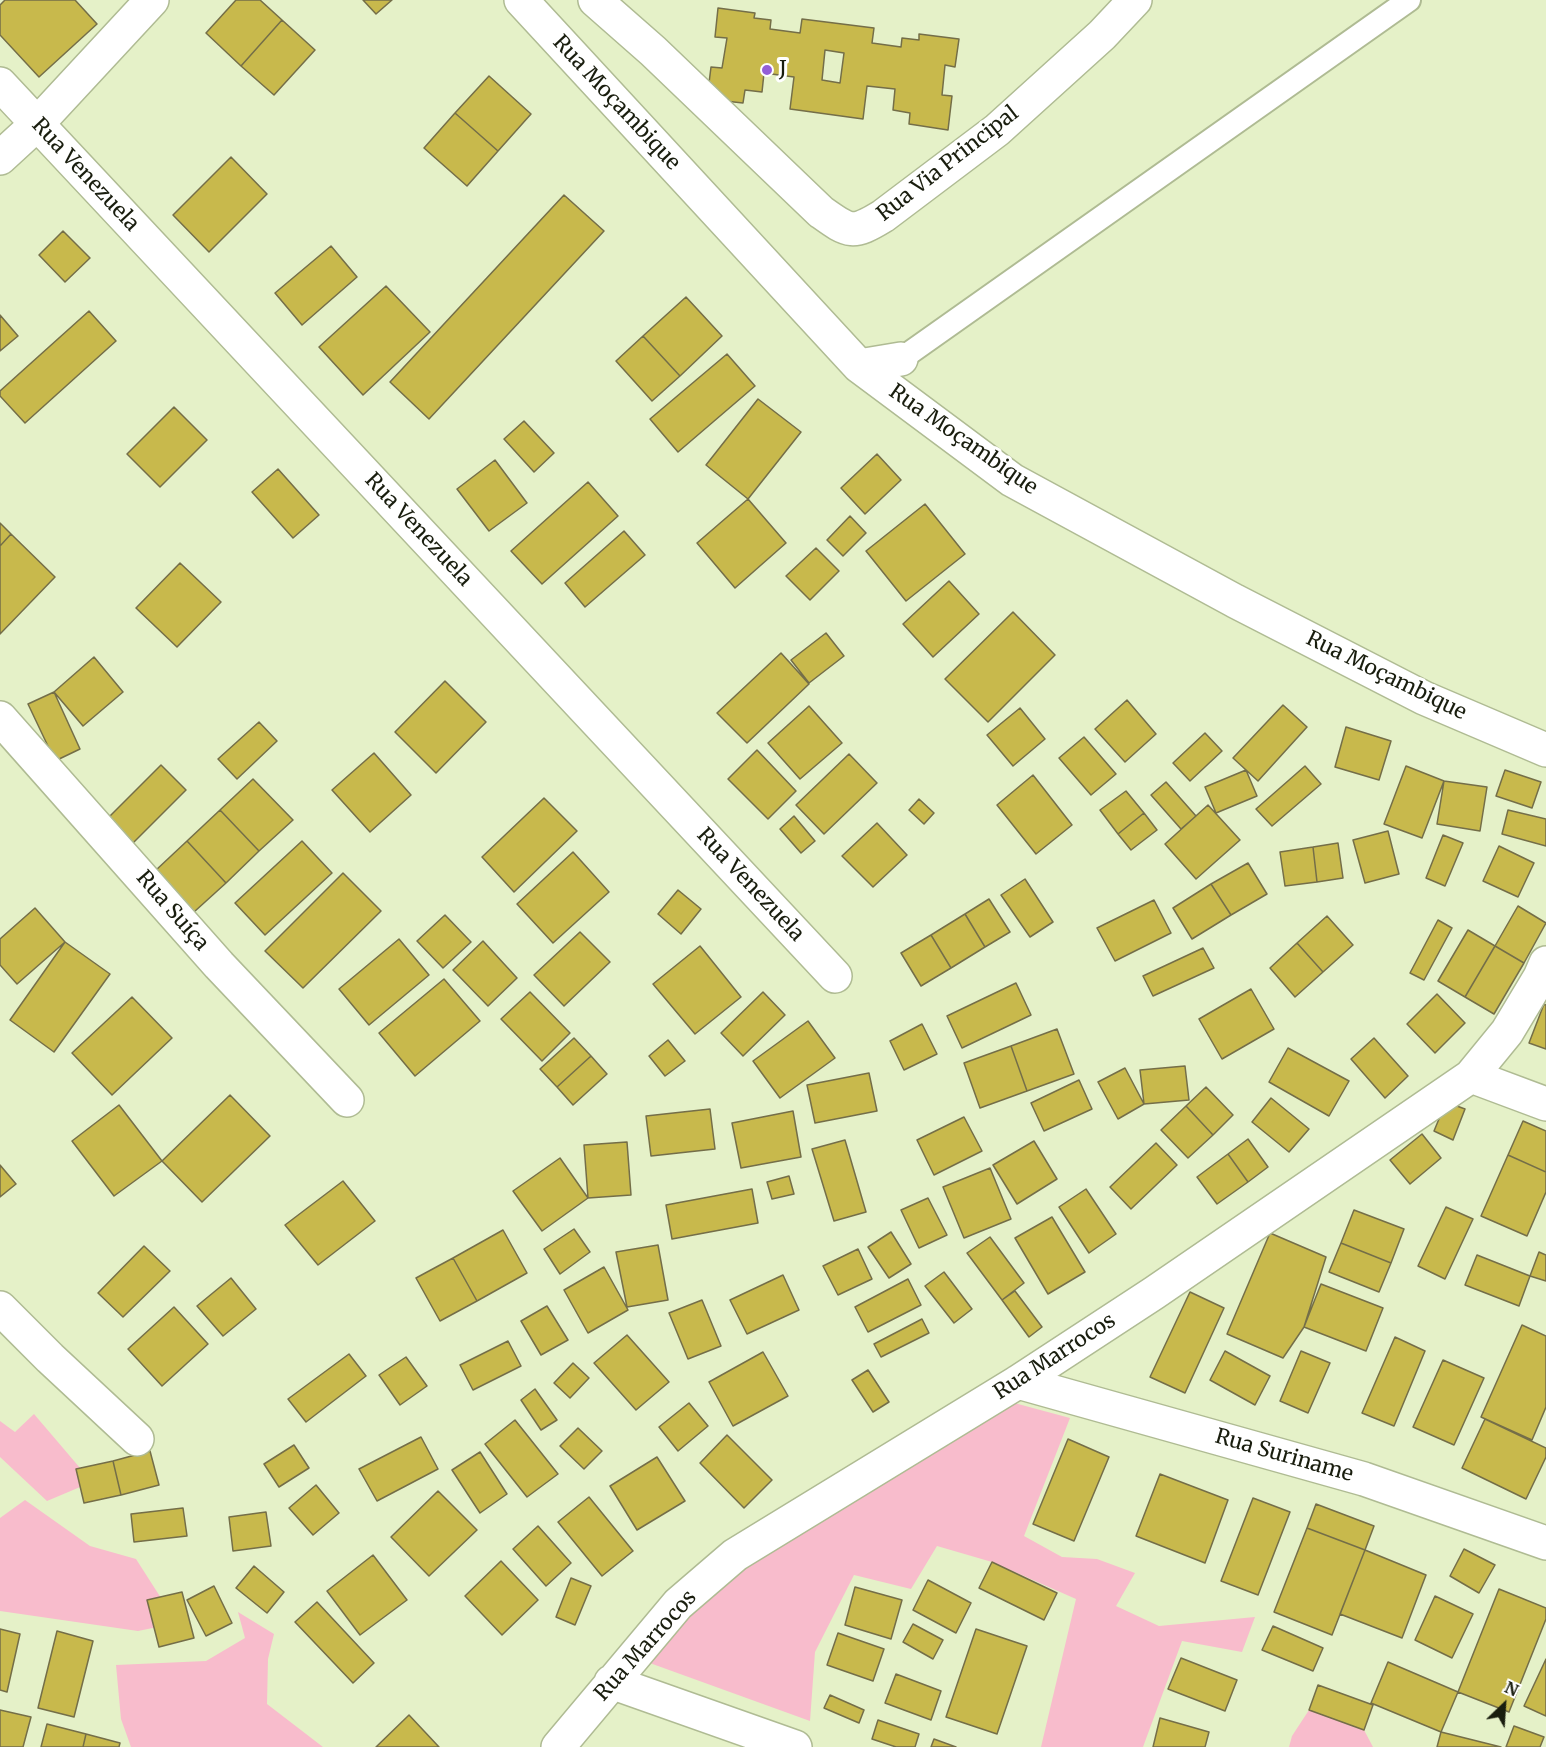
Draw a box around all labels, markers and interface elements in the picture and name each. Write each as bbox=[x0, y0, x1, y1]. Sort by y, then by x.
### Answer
street label: Rua Moçambique bbox=[547, 30, 685, 176]
place label: J bbox=[779, 57, 787, 83]
marker: J bbox=[760, 63, 774, 77]
street label: Rua Via Principal bbox=[872, 101, 1024, 227]
street label: Rua Venezuela bbox=[26, 113, 144, 237]
street label: Rua Moçambique bbox=[884, 379, 1042, 501]
street label: Rua Venezuela bbox=[359, 468, 477, 592]
street label: Rua Moçambique bbox=[1302, 626, 1470, 726]
street label: Rua Venezuela bbox=[691, 823, 809, 947]
street label: Rua Suíça bbox=[130, 866, 214, 956]
street label: Rua Marrocos bbox=[989, 1308, 1121, 1406]
street label: Rua Suriname bbox=[1212, 1424, 1356, 1488]
street label: Rua Marrocos bbox=[590, 1586, 702, 1706]
north arrow bbox=[1474, 1675, 1534, 1735]
text: N bbox=[1502, 1677, 1522, 1700]

